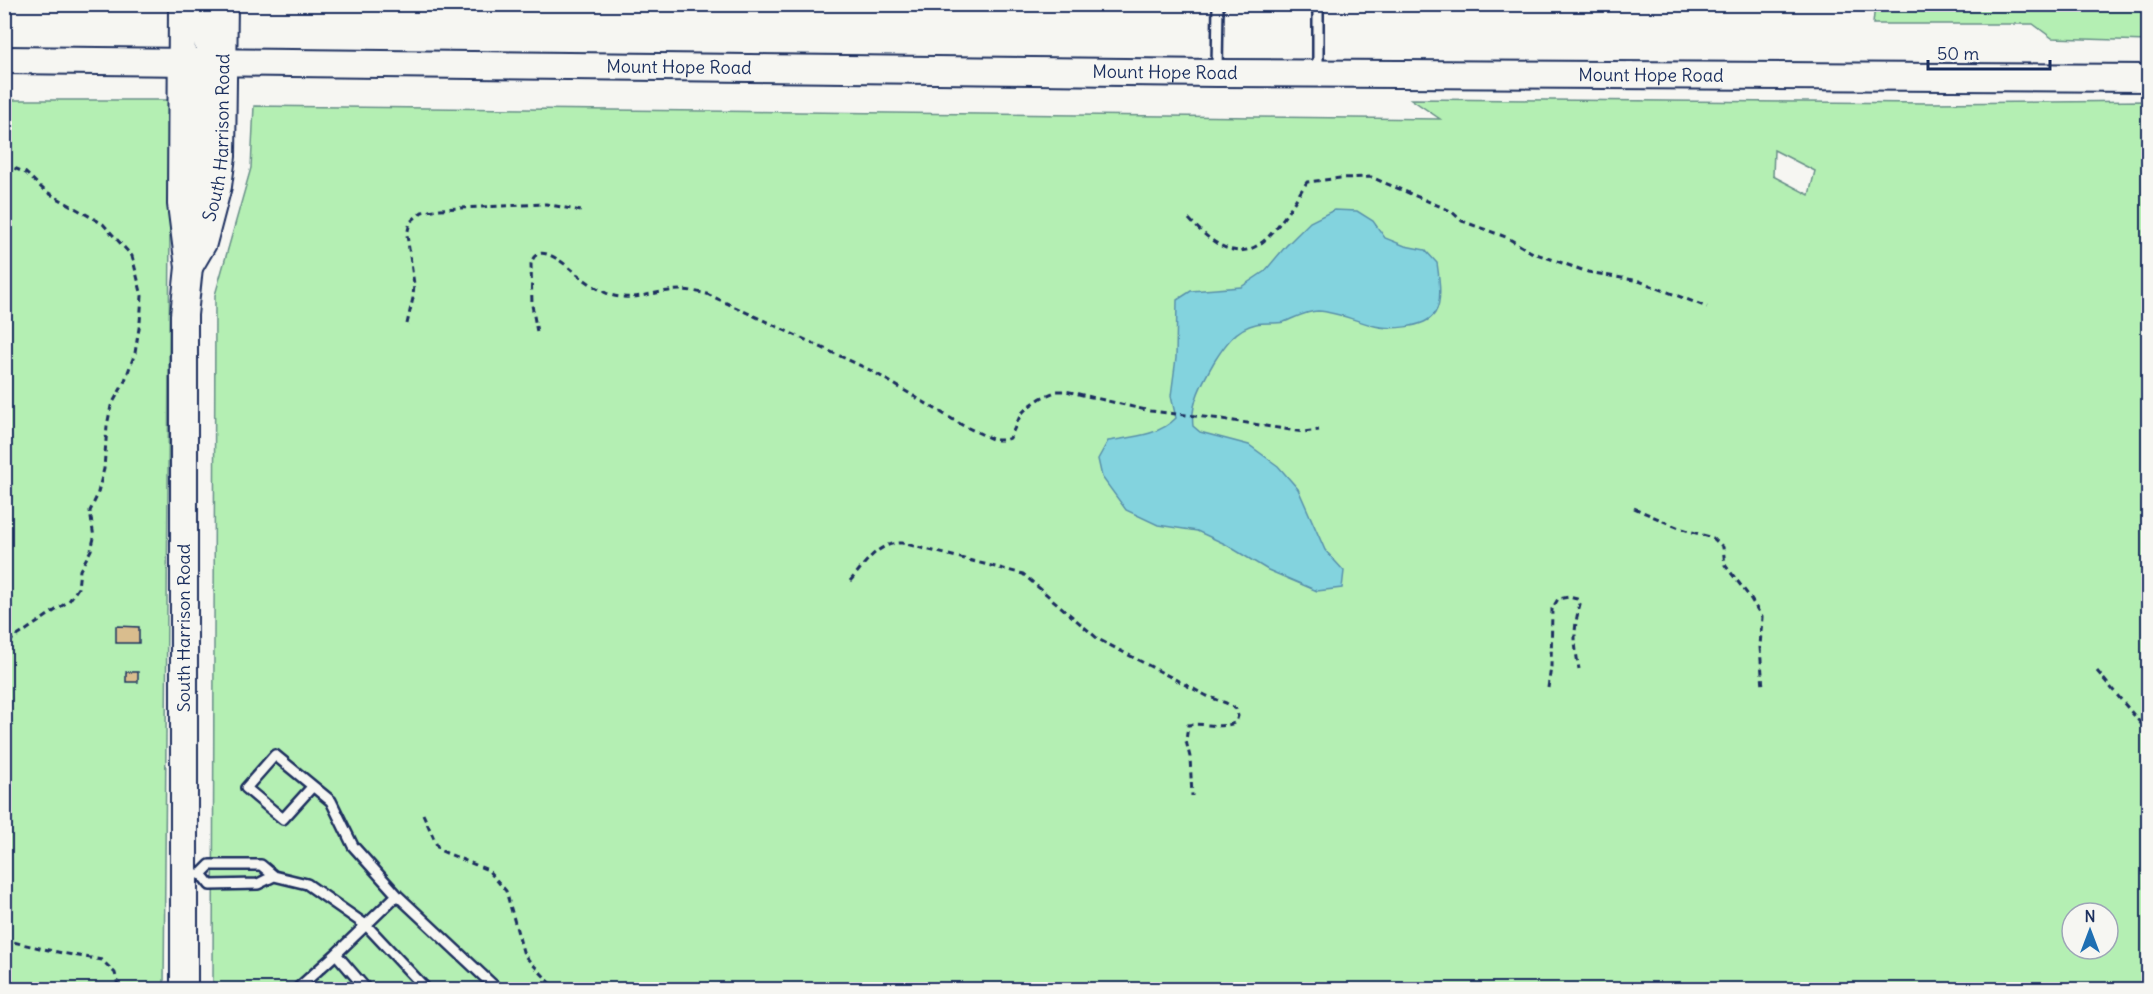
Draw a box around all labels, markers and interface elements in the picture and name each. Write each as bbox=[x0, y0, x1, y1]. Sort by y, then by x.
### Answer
scale bar bbox=[1928, 33, 2050, 71]
text: 50 m bbox=[1937, 42, 1979, 65]
street label: South Harrison Road bbox=[197, 53, 234, 224]
street label: Mount Hope Road bbox=[606, 54, 752, 79]
street label: Mount Hope Road bbox=[1092, 60, 1238, 84]
street label: Mount Hope Road bbox=[1578, 63, 1724, 87]
street label: South Harrison Road bbox=[172, 543, 195, 712]
north arrow bbox=[2060, 901, 2120, 961]
text: N bbox=[2084, 906, 2096, 926]

